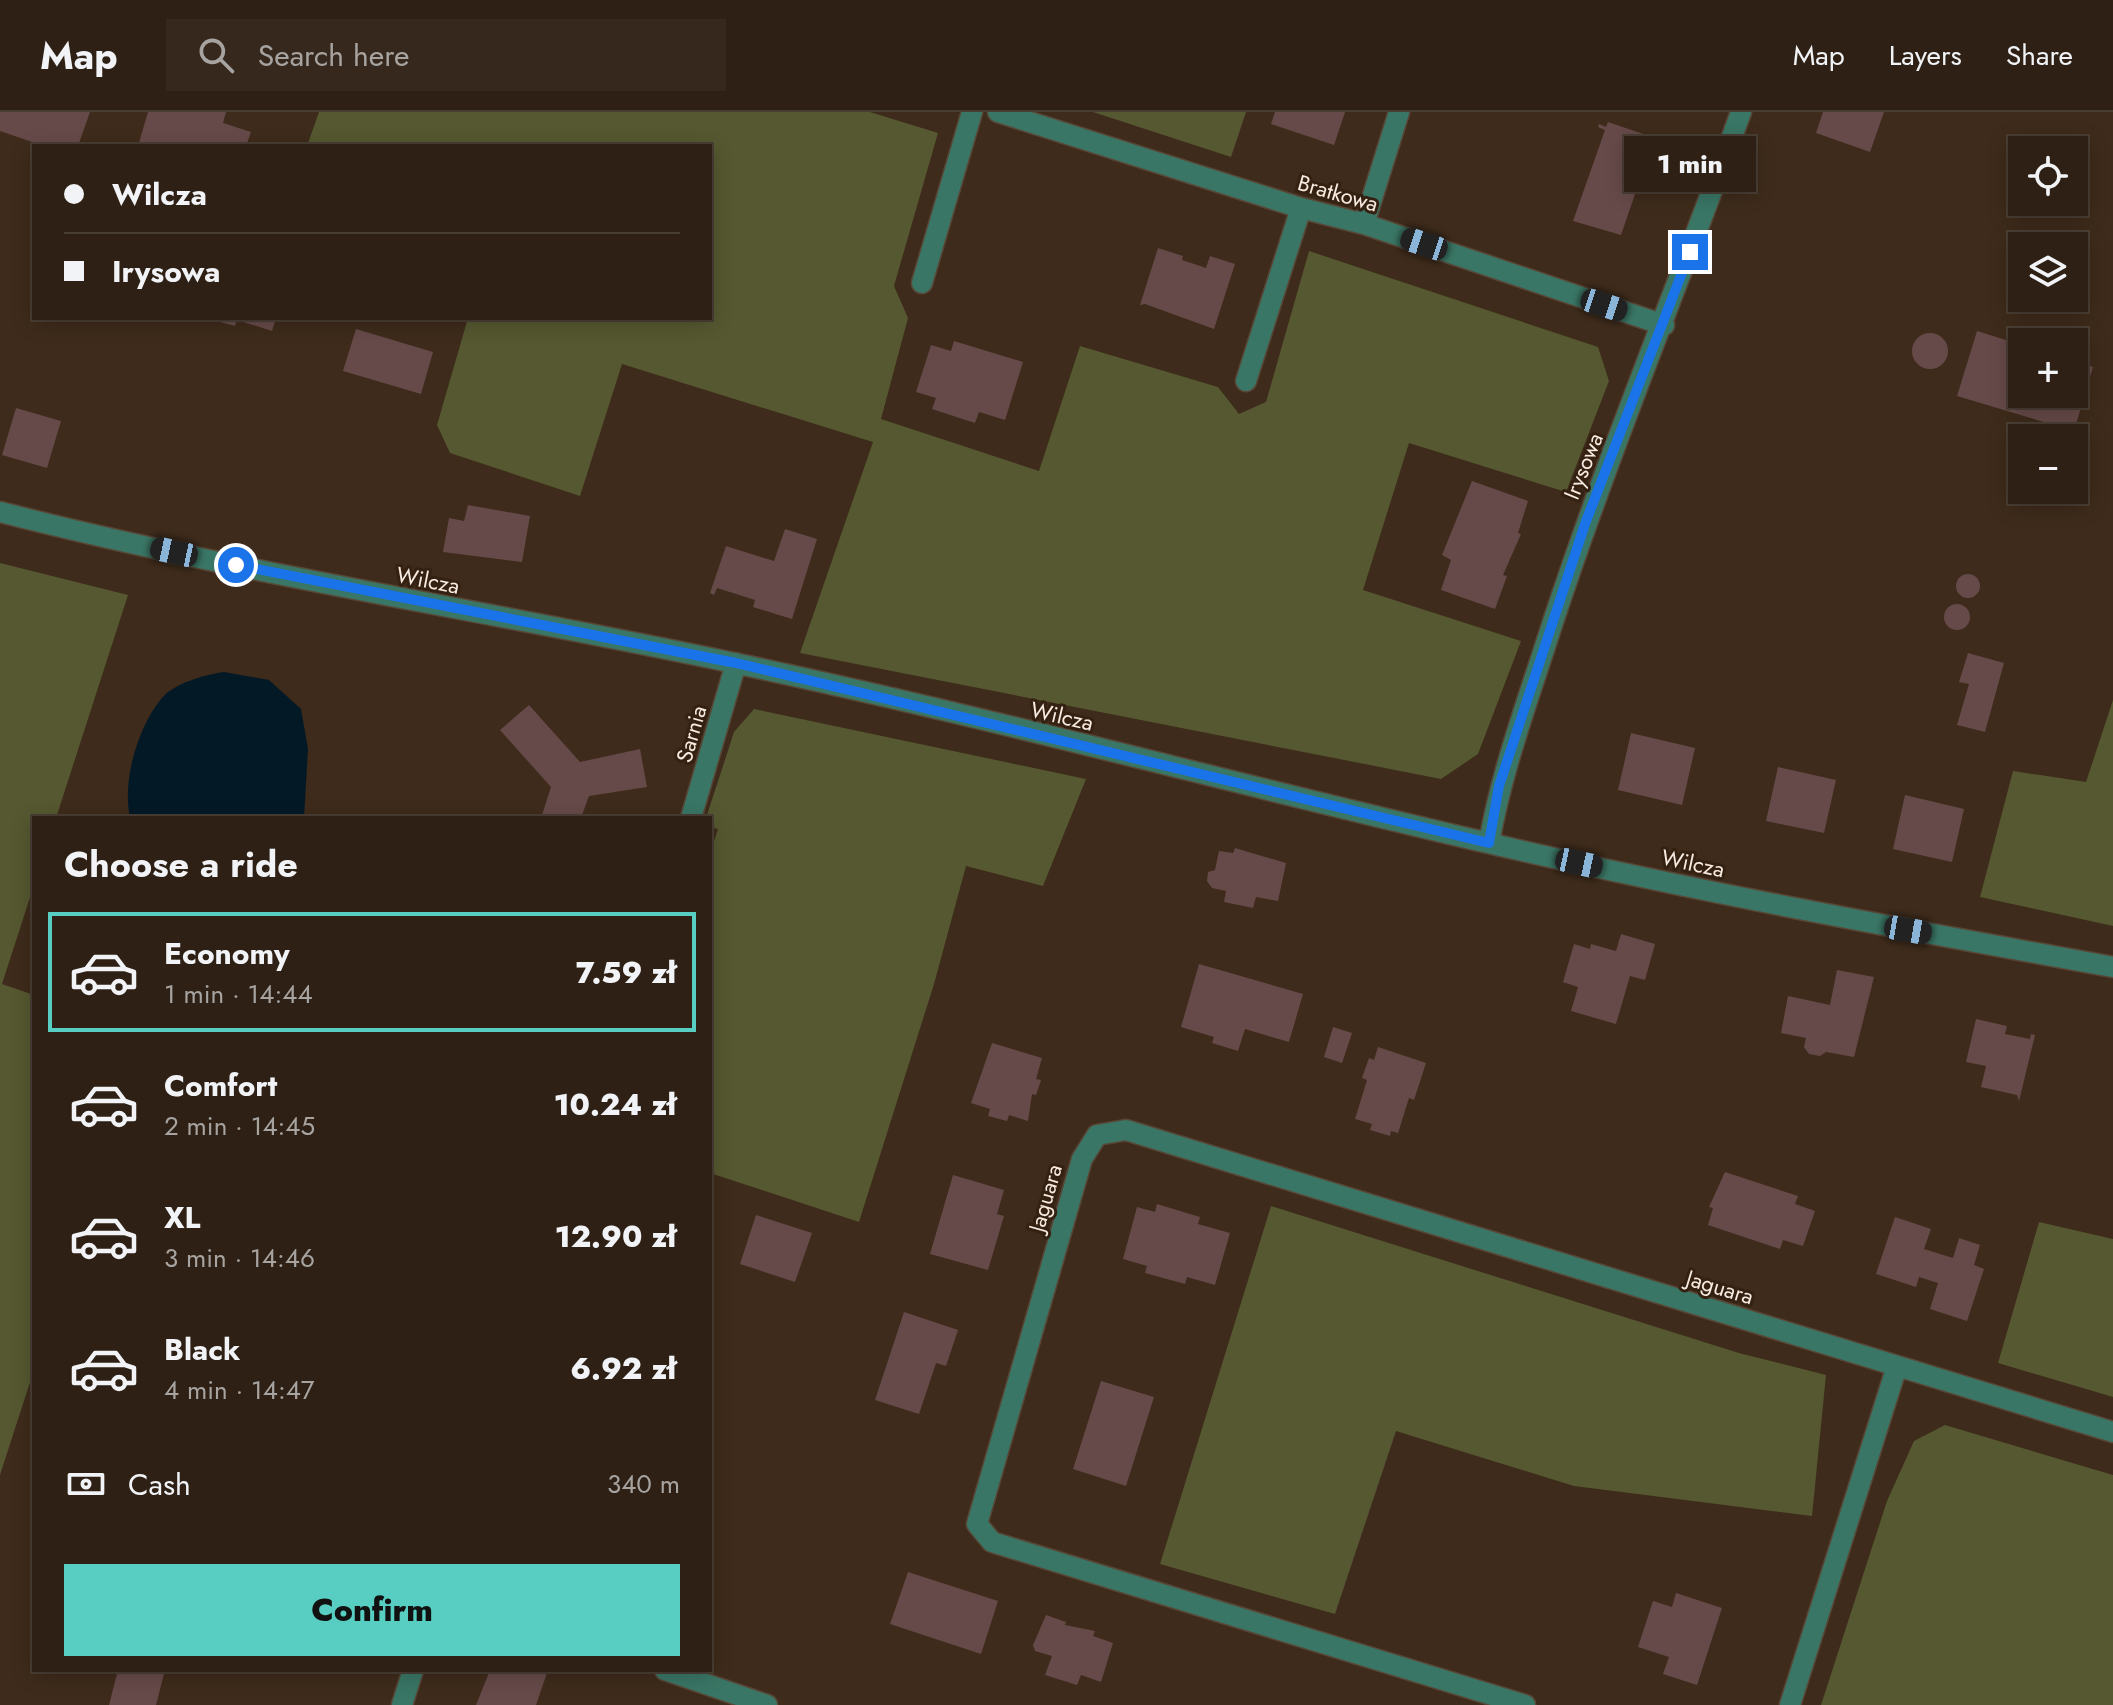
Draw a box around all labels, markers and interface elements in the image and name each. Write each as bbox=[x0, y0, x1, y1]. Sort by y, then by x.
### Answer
search box bbox=[166, 19, 726, 91]
text: Map bbox=[40, 28, 118, 83]
icon: search bbox=[194, 33, 238, 77]
text: Search here bbox=[258, 34, 410, 77]
text: Map bbox=[1793, 35, 1845, 76]
text: Layers bbox=[1889, 35, 1962, 76]
text: Share bbox=[2006, 35, 2073, 76]
callout: 1 min bbox=[1624, 136, 1756, 192]
map controls bbox=[2008, 136, 2088, 504]
button: locate bbox=[2008, 136, 2088, 216]
text: 1 min bbox=[1657, 145, 1723, 183]
street label: Bratkowa bbox=[1294, 166, 1382, 220]
text: Wilcza bbox=[112, 173, 207, 216]
car bbox=[1397, 225, 1451, 263]
button: layers bbox=[2008, 232, 2088, 312]
route end bbox=[1672, 234, 1708, 270]
text: Irysowa bbox=[112, 250, 220, 293]
car bbox=[1577, 286, 1631, 324]
button: + bbox=[2008, 328, 2088, 408]
button: − bbox=[2008, 424, 2088, 504]
street label: Irysowa bbox=[1555, 428, 1611, 504]
car bbox=[148, 535, 200, 569]
route start bbox=[218, 547, 254, 583]
street label: Wilcza bbox=[394, 558, 462, 602]
street label: Wilcza bbox=[1027, 693, 1097, 739]
street label: Sarnia bbox=[668, 702, 714, 766]
text: Choose a ride bbox=[64, 838, 298, 890]
street label: Wilcza bbox=[1658, 841, 1728, 885]
car bbox=[1553, 846, 1605, 880]
car bbox=[1882, 914, 1934, 946]
text: Economy bbox=[164, 932, 290, 975]
icon: car bbox=[68, 936, 140, 1008]
text: 7.59 zł bbox=[576, 951, 676, 994]
text: 1 min · 14:44 bbox=[164, 975, 313, 1013]
text: Comfort bbox=[164, 1064, 277, 1107]
icon: car bbox=[68, 1068, 140, 1140]
text: 10.24 zł bbox=[554, 1083, 676, 1126]
text: 2 min · 14:45 bbox=[164, 1107, 315, 1145]
street label: Jaguara bbox=[1019, 1161, 1070, 1238]
text: XL bbox=[164, 1196, 200, 1239]
icon: car bbox=[68, 1200, 140, 1272]
text: 12.90 zł bbox=[555, 1215, 676, 1258]
text: 3 min · 14:46 bbox=[164, 1239, 315, 1277]
street label: Jaguara bbox=[1680, 1261, 1758, 1312]
text: Black bbox=[164, 1328, 240, 1371]
icon: car bbox=[68, 1332, 140, 1404]
text: 6.92 zł bbox=[570, 1347, 676, 1390]
text: 4 min · 14:47 bbox=[164, 1371, 315, 1409]
icon: cash bbox=[64, 1462, 108, 1506]
text: Cash bbox=[128, 1463, 191, 1506]
text: 340 m bbox=[607, 1465, 680, 1503]
button: Confirm bbox=[64, 1564, 680, 1656]

